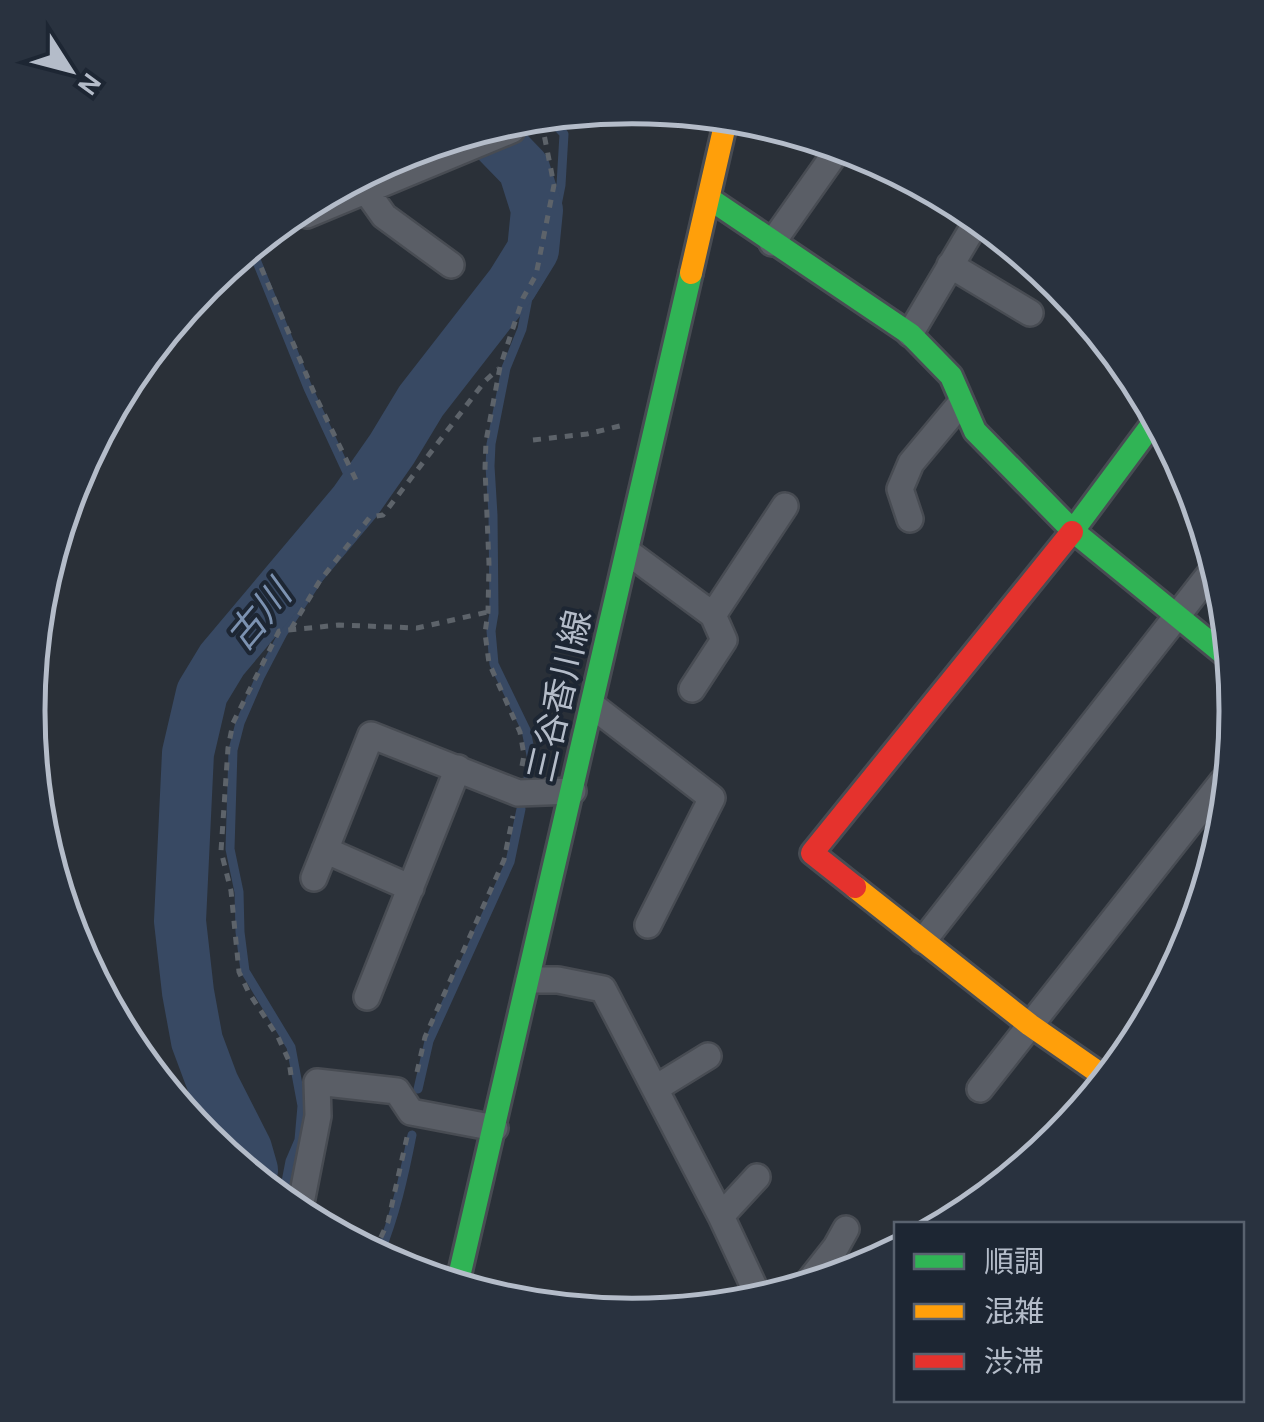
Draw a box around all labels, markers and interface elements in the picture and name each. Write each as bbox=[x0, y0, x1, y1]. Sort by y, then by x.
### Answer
north arrow bbox=[20, 20, 120, 120]
text: N bbox=[71, 67, 109, 102]
water label: 古川 bbox=[217, 569, 303, 660]
street label: 三谷香川線 bbox=[520, 606, 600, 786]
legend bbox=[894, 1222, 1244, 1402]
text: 順調 bbox=[984, 1244, 1044, 1280]
text: 混雑 bbox=[984, 1294, 1044, 1330]
text: 渋滞 bbox=[984, 1344, 1044, 1380]

